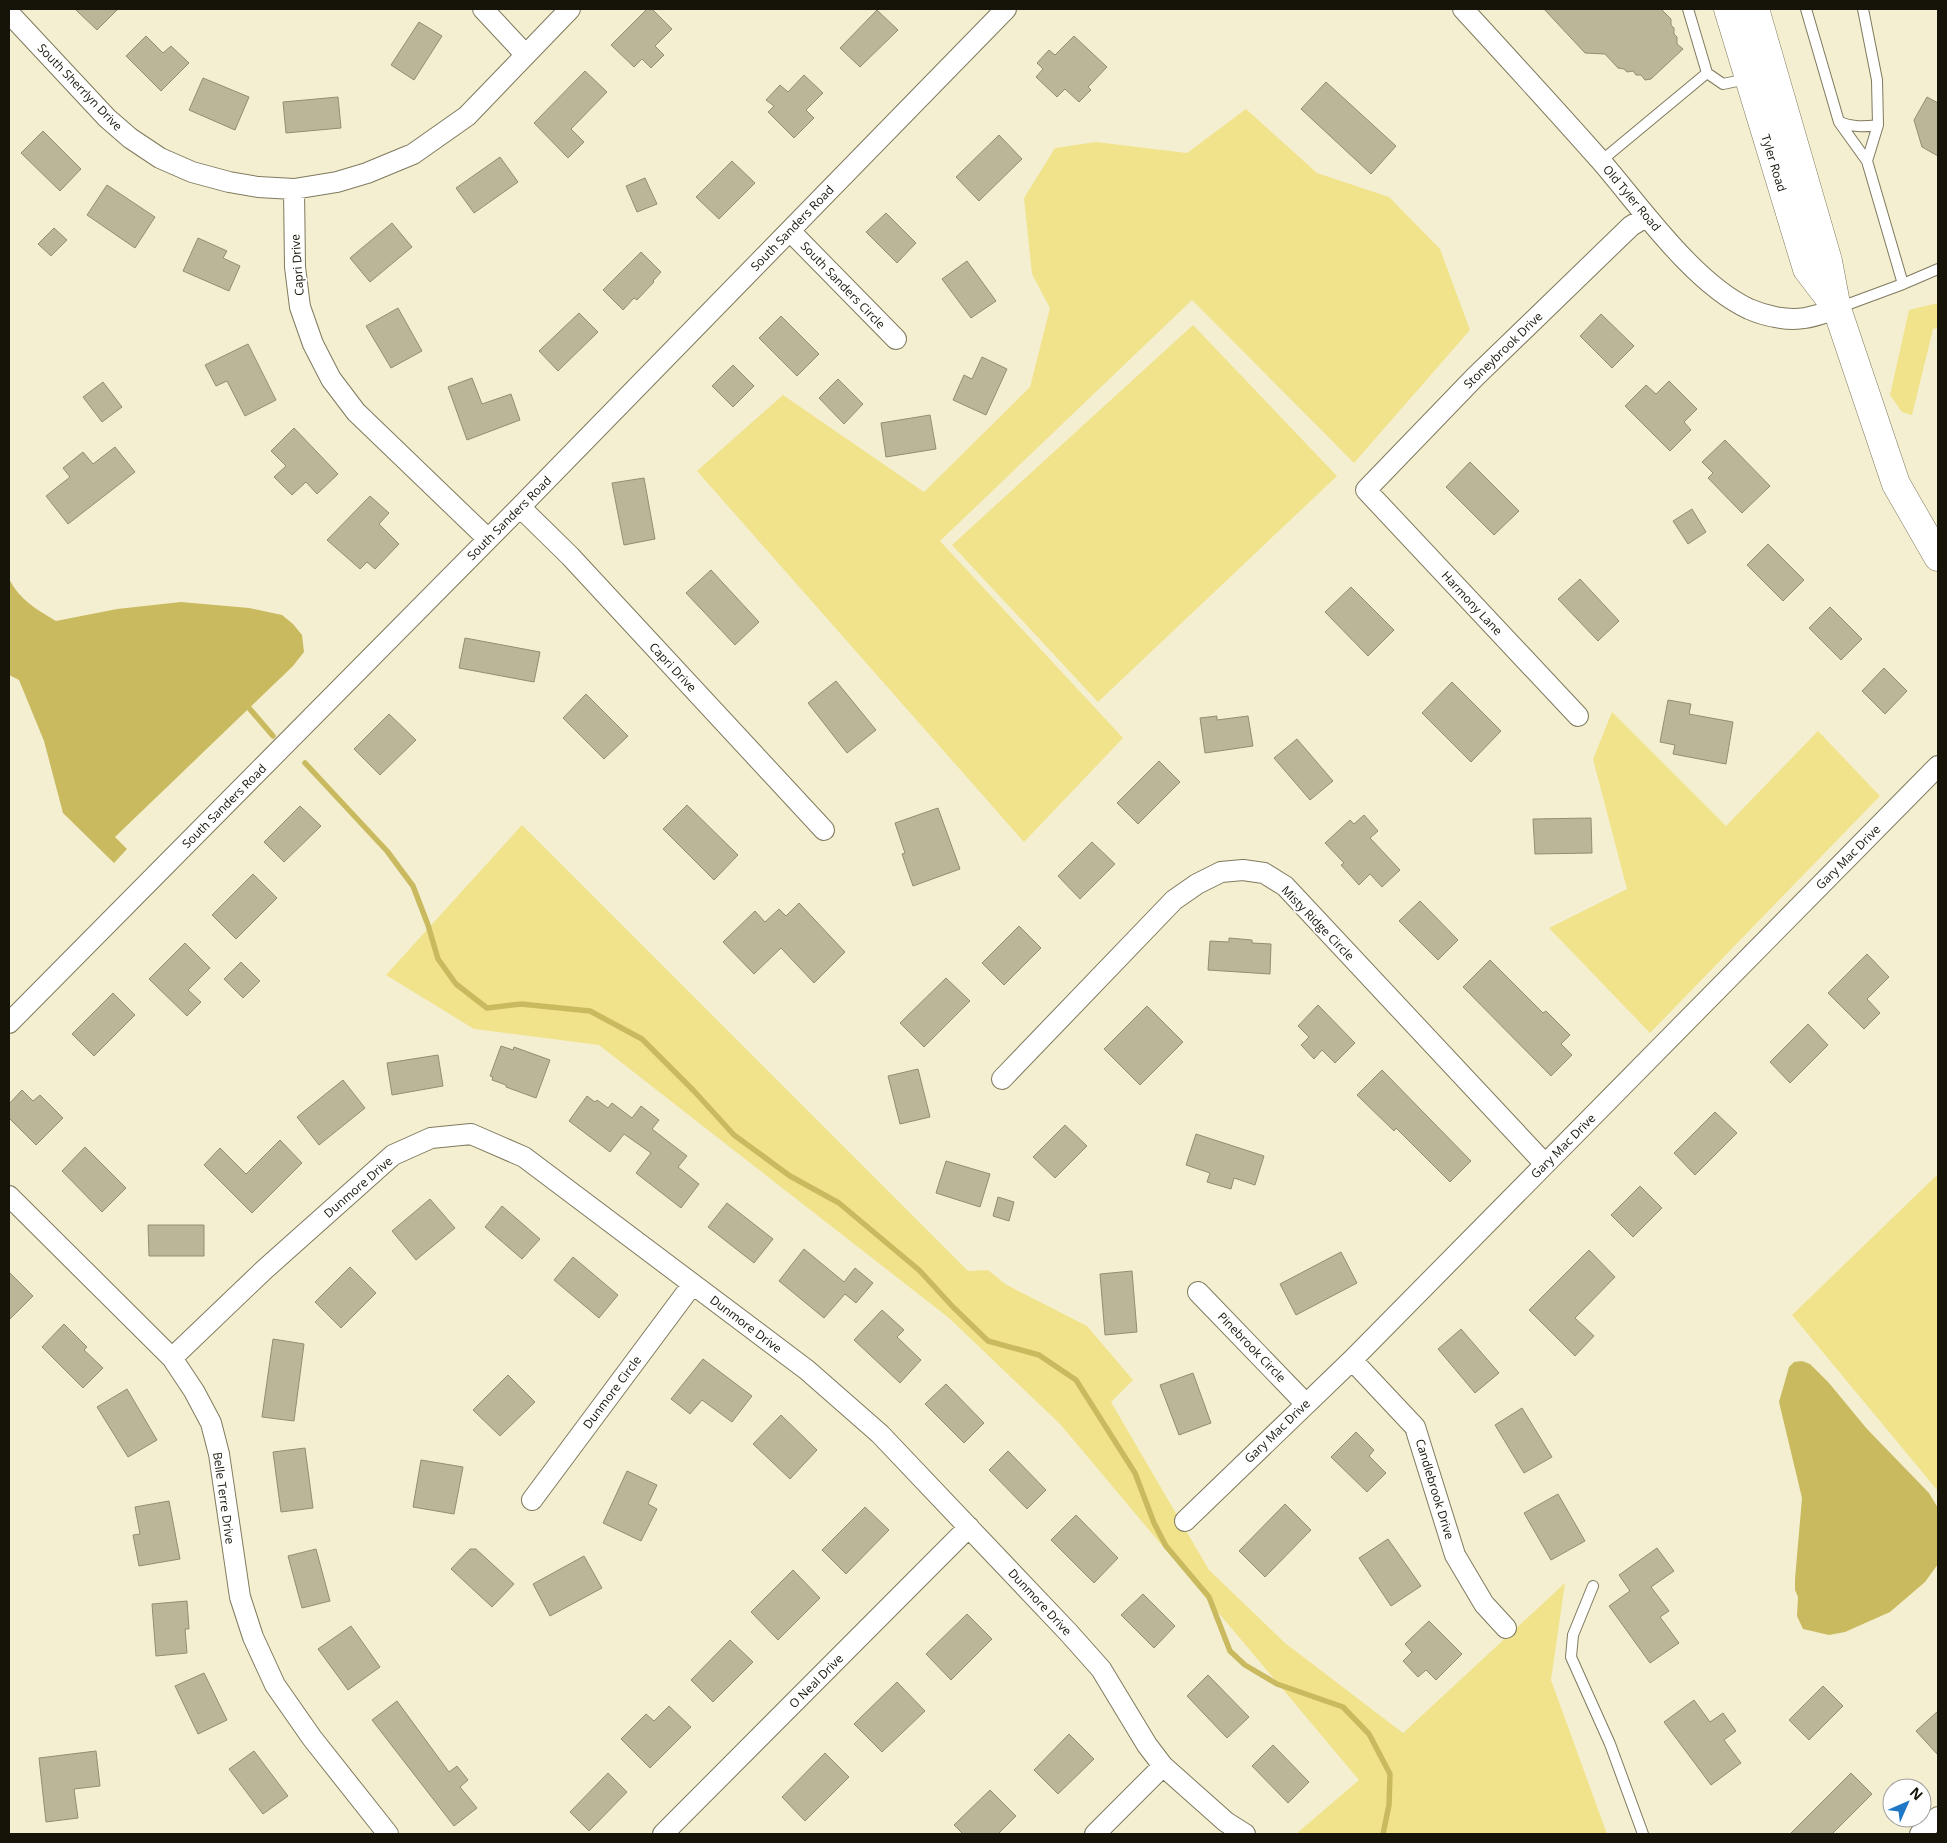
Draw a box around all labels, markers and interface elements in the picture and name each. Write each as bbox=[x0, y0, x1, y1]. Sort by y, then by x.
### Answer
street label: South Sherrlyn Drive bbox=[34, 40, 126, 135]
street label: Tyler Road bbox=[1757, 132, 1791, 194]
street label: Old Tyler Road bbox=[1599, 161, 1665, 235]
street label: South Sanders Road bbox=[747, 181, 837, 275]
street label: Capri Drive bbox=[286, 233, 308, 297]
street label: South Sanders Circle bbox=[797, 238, 889, 333]
street label: Stoneybrook Drive bbox=[1460, 308, 1546, 392]
street label: South Sanders Road bbox=[463, 472, 555, 564]
street label: Harmony Lane bbox=[1438, 567, 1506, 639]
street label: Capri Drive bbox=[646, 639, 701, 696]
street label: South Sanders Road bbox=[178, 760, 270, 852]
street label: Gary Mac Drive bbox=[1812, 821, 1884, 893]
street label: Misty Ridge Circle bbox=[1278, 882, 1358, 964]
street label: Gary Mac Drive bbox=[1527, 1110, 1599, 1182]
street label: Dunmore Drive bbox=[320, 1152, 396, 1222]
street label: Dunmore Drive bbox=[707, 1291, 786, 1357]
street label: Pinebrook Circle bbox=[1214, 1308, 1290, 1386]
street label: Dunmore Circle bbox=[579, 1352, 645, 1432]
street label: Gary Mac Drive bbox=[1240, 1395, 1314, 1467]
street label: Candlebrook Drive bbox=[1412, 1437, 1458, 1542]
street label: Belle Terre Drive bbox=[209, 1451, 239, 1545]
street label: Dunmore Drive bbox=[1004, 1565, 1076, 1639]
street label: O Neal Drive bbox=[785, 1650, 847, 1712]
north arrow bbox=[1882, 1778, 1932, 1828]
text: N bbox=[1906, 1783, 1927, 1804]

